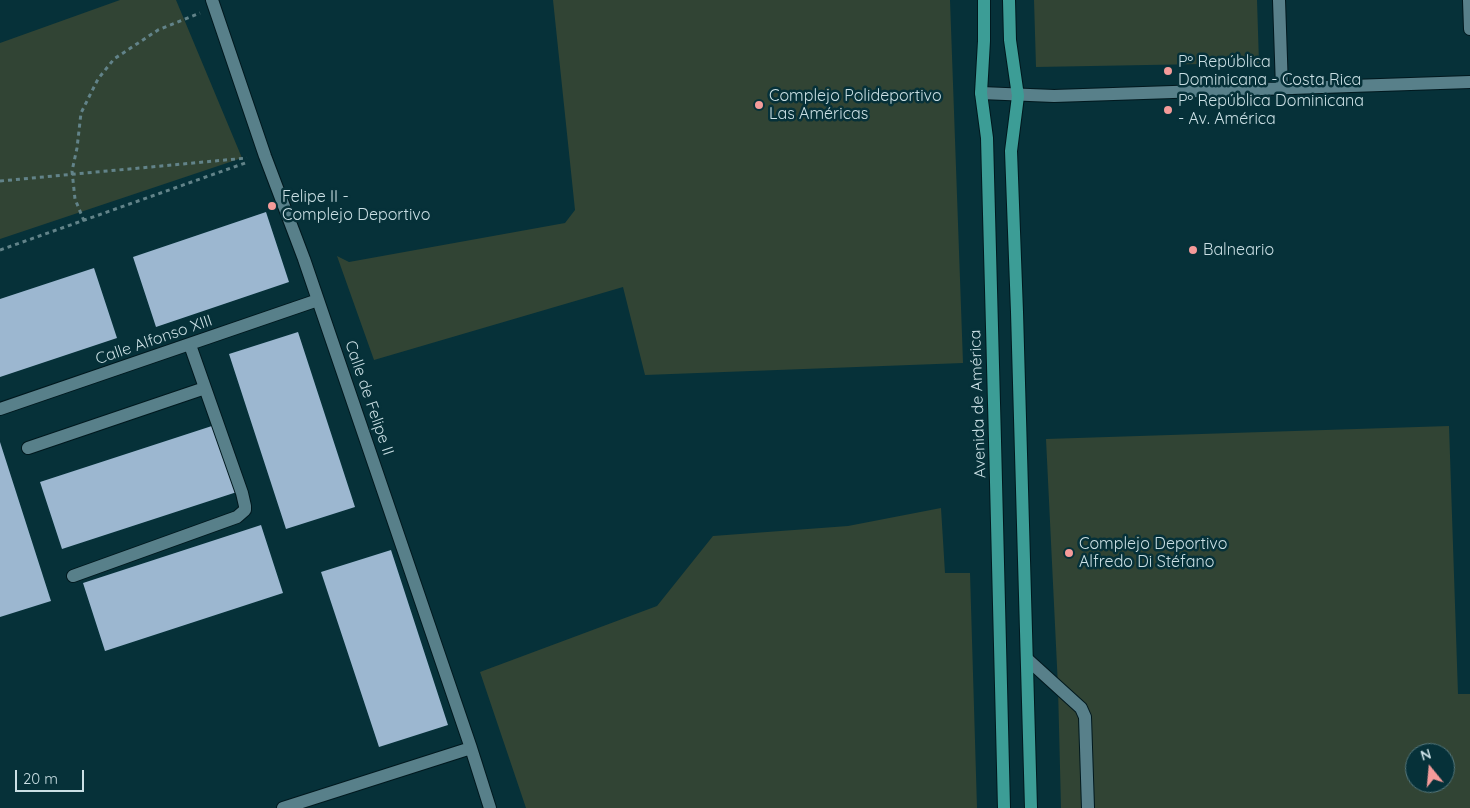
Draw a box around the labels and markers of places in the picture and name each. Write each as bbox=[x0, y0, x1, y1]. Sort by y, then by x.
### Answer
place label: Pº República Dominicana - Costa Rica bbox=[1178, 52, 1361, 90]
marker: Pº República Dominicana - Costa Rica bbox=[1162, 65, 1174, 77]
place label: Complejo Polideportivo Las Américas bbox=[769, 86, 942, 124]
place label: Pº República Dominicana - Av. América bbox=[1178, 91, 1364, 129]
marker: Complejo Polideportivo Las Américas bbox=[753, 99, 765, 111]
marker: Pº República Dominicana - Av. América bbox=[1162, 104, 1174, 116]
place label: Felipe II - Complejo Deportivo bbox=[282, 187, 430, 225]
marker: Felipe II - Complejo Deportivo bbox=[266, 200, 278, 212]
place label: Balneario bbox=[1203, 240, 1274, 260]
marker: Balneario bbox=[1187, 244, 1199, 256]
place label: Complejo Deportivo Alfredo Di Stéfano bbox=[1079, 534, 1227, 572]
marker: Complejo Deportivo Alfredo Di Stéfano bbox=[1063, 547, 1075, 559]

